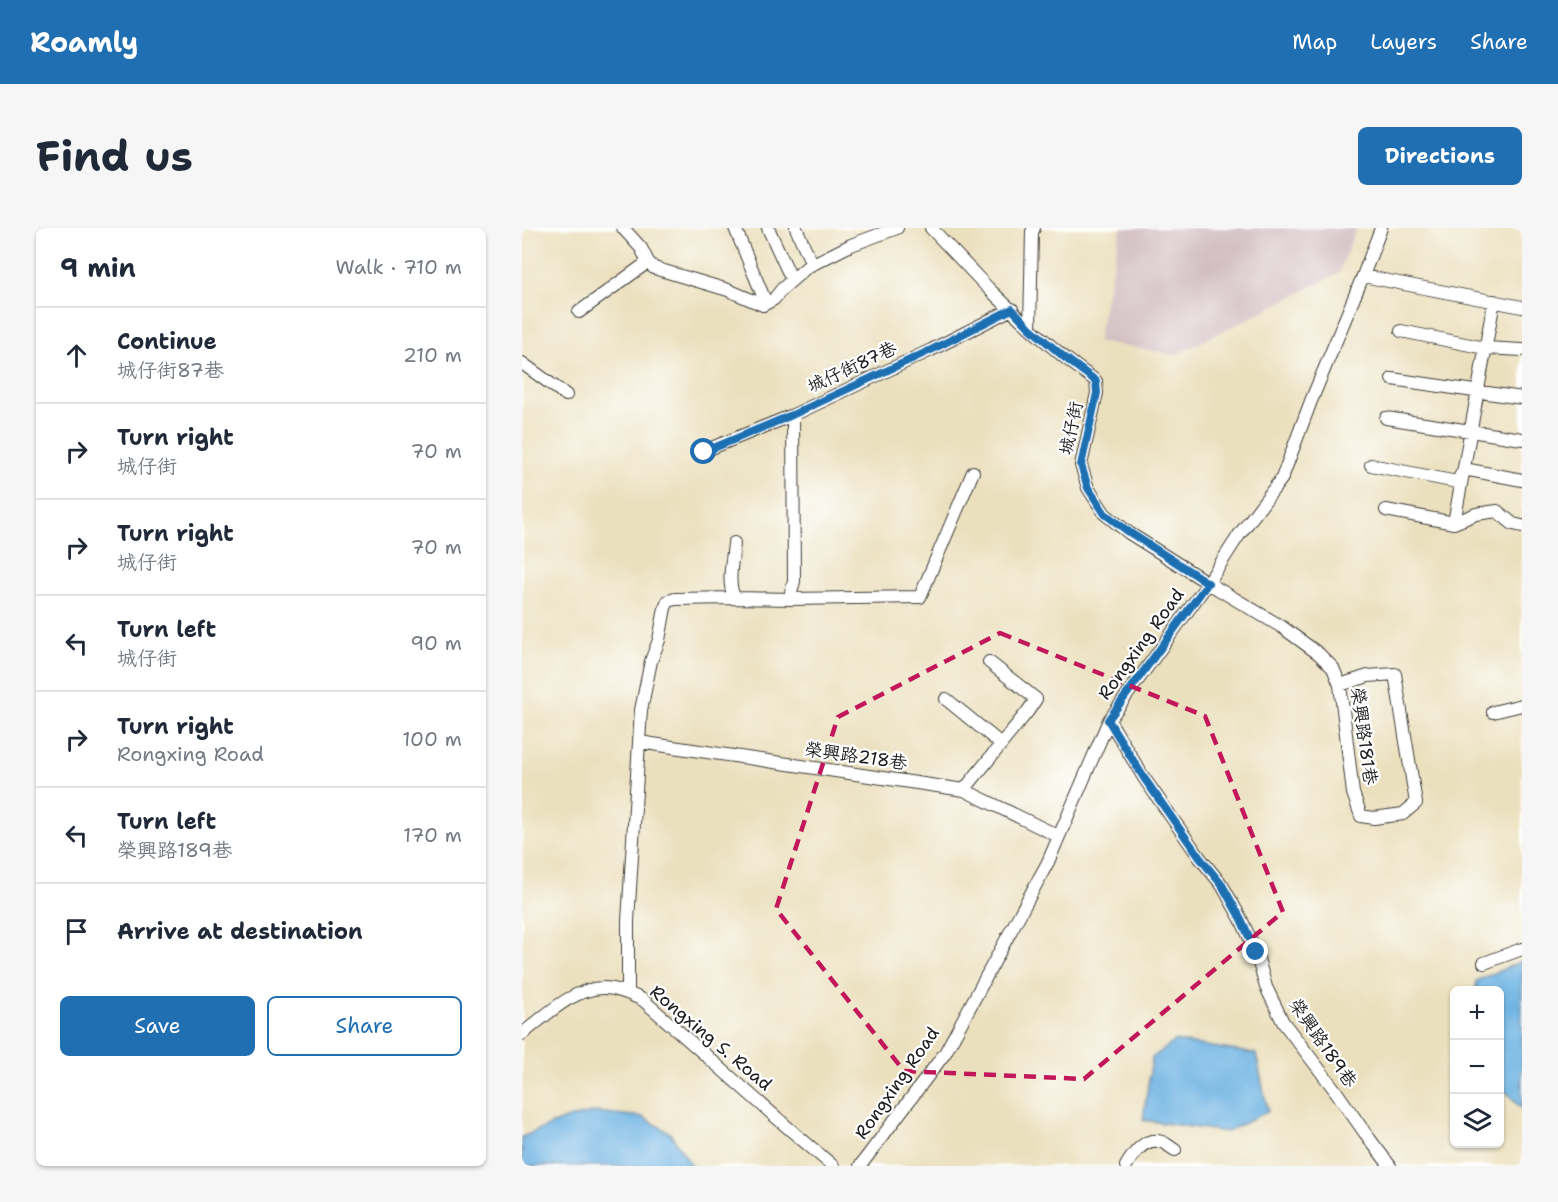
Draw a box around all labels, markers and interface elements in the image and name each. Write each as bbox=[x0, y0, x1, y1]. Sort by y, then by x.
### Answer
text: Roamly bbox=[30, 23, 138, 61]
text: Map bbox=[1292, 28, 1337, 56]
text: Layers bbox=[1370, 28, 1437, 56]
text: Share bbox=[1470, 28, 1528, 56]
button: Directions bbox=[1358, 127, 1522, 185]
text: Find us bbox=[36, 128, 193, 184]
text: 9 min bbox=[60, 250, 136, 285]
text: Walk · 710 m bbox=[336, 254, 462, 280]
text: Continue bbox=[117, 327, 217, 356]
street label: 城仔街87巷 bbox=[803, 336, 901, 398]
icon: ahead bbox=[60, 339, 93, 372]
text: 210 m bbox=[403, 342, 462, 368]
text: 城仔街87巷 bbox=[117, 357, 224, 383]
street label: 城仔街 bbox=[1054, 399, 1088, 457]
text: Turn right bbox=[117, 423, 234, 452]
icon: right bbox=[60, 435, 93, 468]
text: 70 m bbox=[410, 438, 462, 464]
route start bbox=[690, 438, 716, 464]
text: 城仔街 bbox=[117, 453, 177, 479]
text: Turn right bbox=[117, 519, 234, 548]
icon: right bbox=[60, 531, 93, 564]
text: 70 m bbox=[410, 534, 462, 560]
text: 城仔街 bbox=[117, 549, 177, 575]
street label: Rongxing Road bbox=[1092, 583, 1190, 705]
text: Turn left bbox=[117, 615, 216, 644]
icon: left bbox=[60, 627, 93, 660]
text: 90 m bbox=[410, 630, 462, 656]
text: 城仔街 bbox=[117, 645, 177, 671]
street label: 榮興路181巷 bbox=[1345, 685, 1383, 787]
text: Turn right bbox=[117, 712, 234, 741]
icon: right bbox=[60, 723, 93, 756]
text: 100 m bbox=[402, 726, 462, 752]
street label: 榮興路218巷 bbox=[803, 737, 909, 775]
text: Rongxing Road bbox=[117, 741, 264, 767]
text: Turn left bbox=[117, 807, 216, 836]
icon: left bbox=[60, 819, 93, 852]
text: 170 m bbox=[403, 822, 462, 848]
text: 榮興路189巷 bbox=[117, 837, 232, 863]
icon: arrive bbox=[60, 915, 93, 948]
text: Arrive at destination bbox=[117, 917, 363, 946]
route end bbox=[1242, 938, 1268, 964]
street label: Rongxing S. Road bbox=[645, 980, 777, 1096]
map controls bbox=[1450, 986, 1504, 1148]
button: + bbox=[1450, 986, 1504, 1040]
street label: 榮興路189巷 bbox=[1283, 994, 1363, 1092]
button: Save bbox=[60, 996, 255, 1056]
button: Share bbox=[267, 996, 462, 1056]
street label: Rongxing Road bbox=[849, 1022, 945, 1144]
button: − bbox=[1450, 1040, 1504, 1094]
button: layers bbox=[1450, 1094, 1504, 1148]

